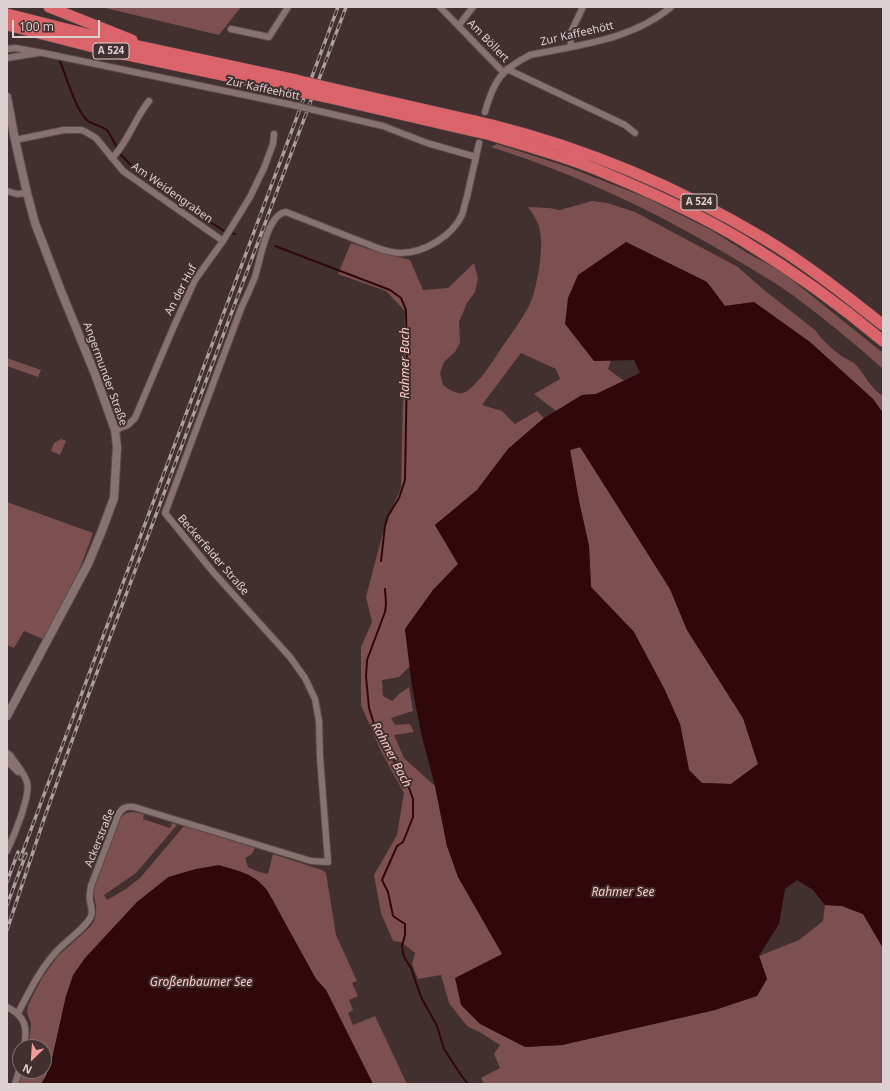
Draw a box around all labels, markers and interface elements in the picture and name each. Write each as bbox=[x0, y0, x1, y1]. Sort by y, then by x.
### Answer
scale bar bbox=[14, 12, 102, 38]
street label: Am Böllert bbox=[464, 17, 512, 65]
text: 100 m bbox=[19, 18, 54, 35]
street label: Zur Kaffeehött bbox=[539, 19, 615, 49]
road number: A 524 bbox=[93, 43, 129, 59]
street label: Zur Kaffeehött bbox=[225, 75, 301, 103]
street label: Am Weidengraben bbox=[129, 160, 215, 226]
road number: A 524 bbox=[681, 194, 717, 210]
street label: An der Huf bbox=[162, 262, 200, 318]
street label: Angermunder Straße bbox=[80, 320, 130, 428]
water label: Rahmer Bach bbox=[399, 327, 413, 399]
street label: Beckerfelder Straße bbox=[175, 512, 251, 598]
water label: Rahmer Bach bbox=[368, 720, 414, 790]
street label: Ackerstraße bbox=[82, 807, 118, 869]
water label: Rahmer See bbox=[591, 886, 655, 900]
water label: Großenbaumer See bbox=[150, 976, 252, 990]
north arrow bbox=[12, 1039, 52, 1079]
text: N bbox=[20, 1061, 34, 1078]

